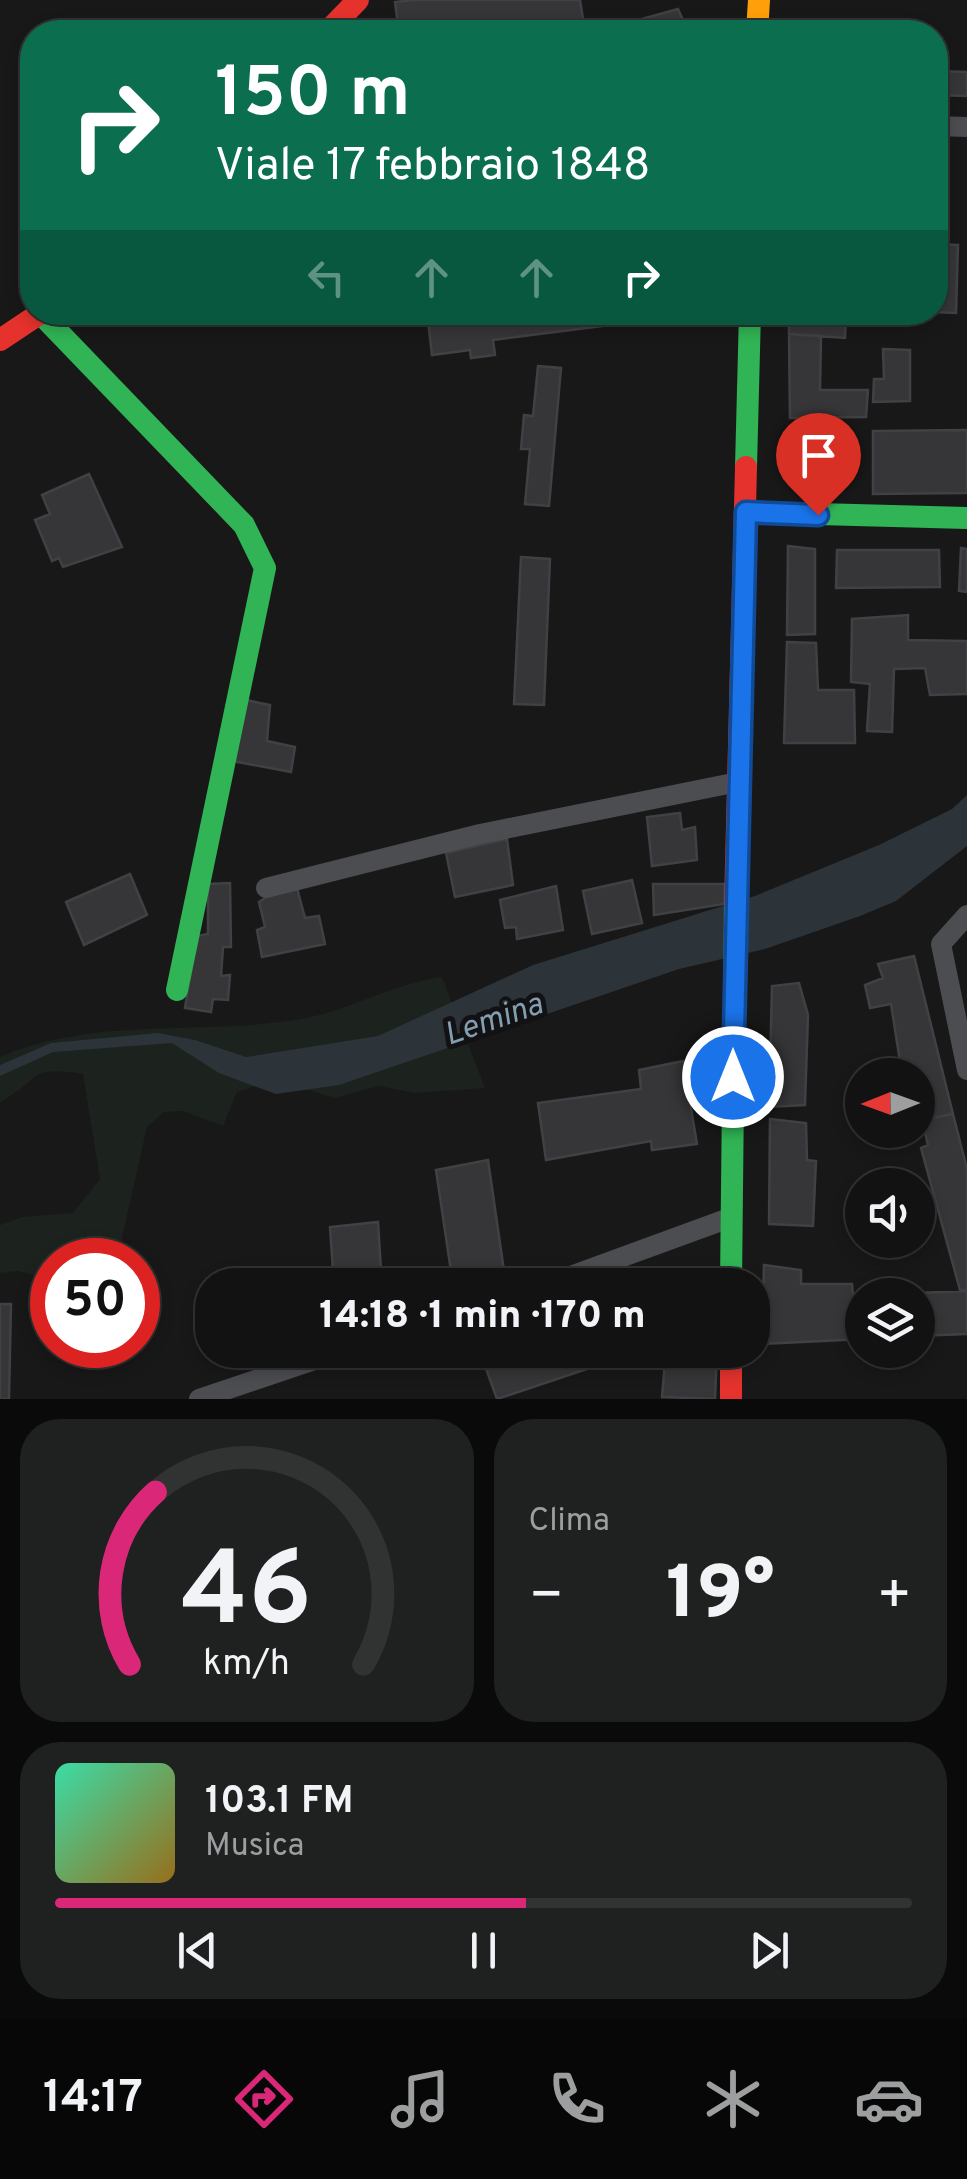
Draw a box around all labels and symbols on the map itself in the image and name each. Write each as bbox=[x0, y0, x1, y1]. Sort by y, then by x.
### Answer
pin bbox=[776, 413, 861, 516]
water label: Lemina bbox=[439, 985, 549, 1056]
position arrow bbox=[681, 1025, 785, 1129]
north arrow bbox=[845, 1058, 935, 1148]
speed limit sign: 50 bbox=[30, 1238, 160, 1368]

